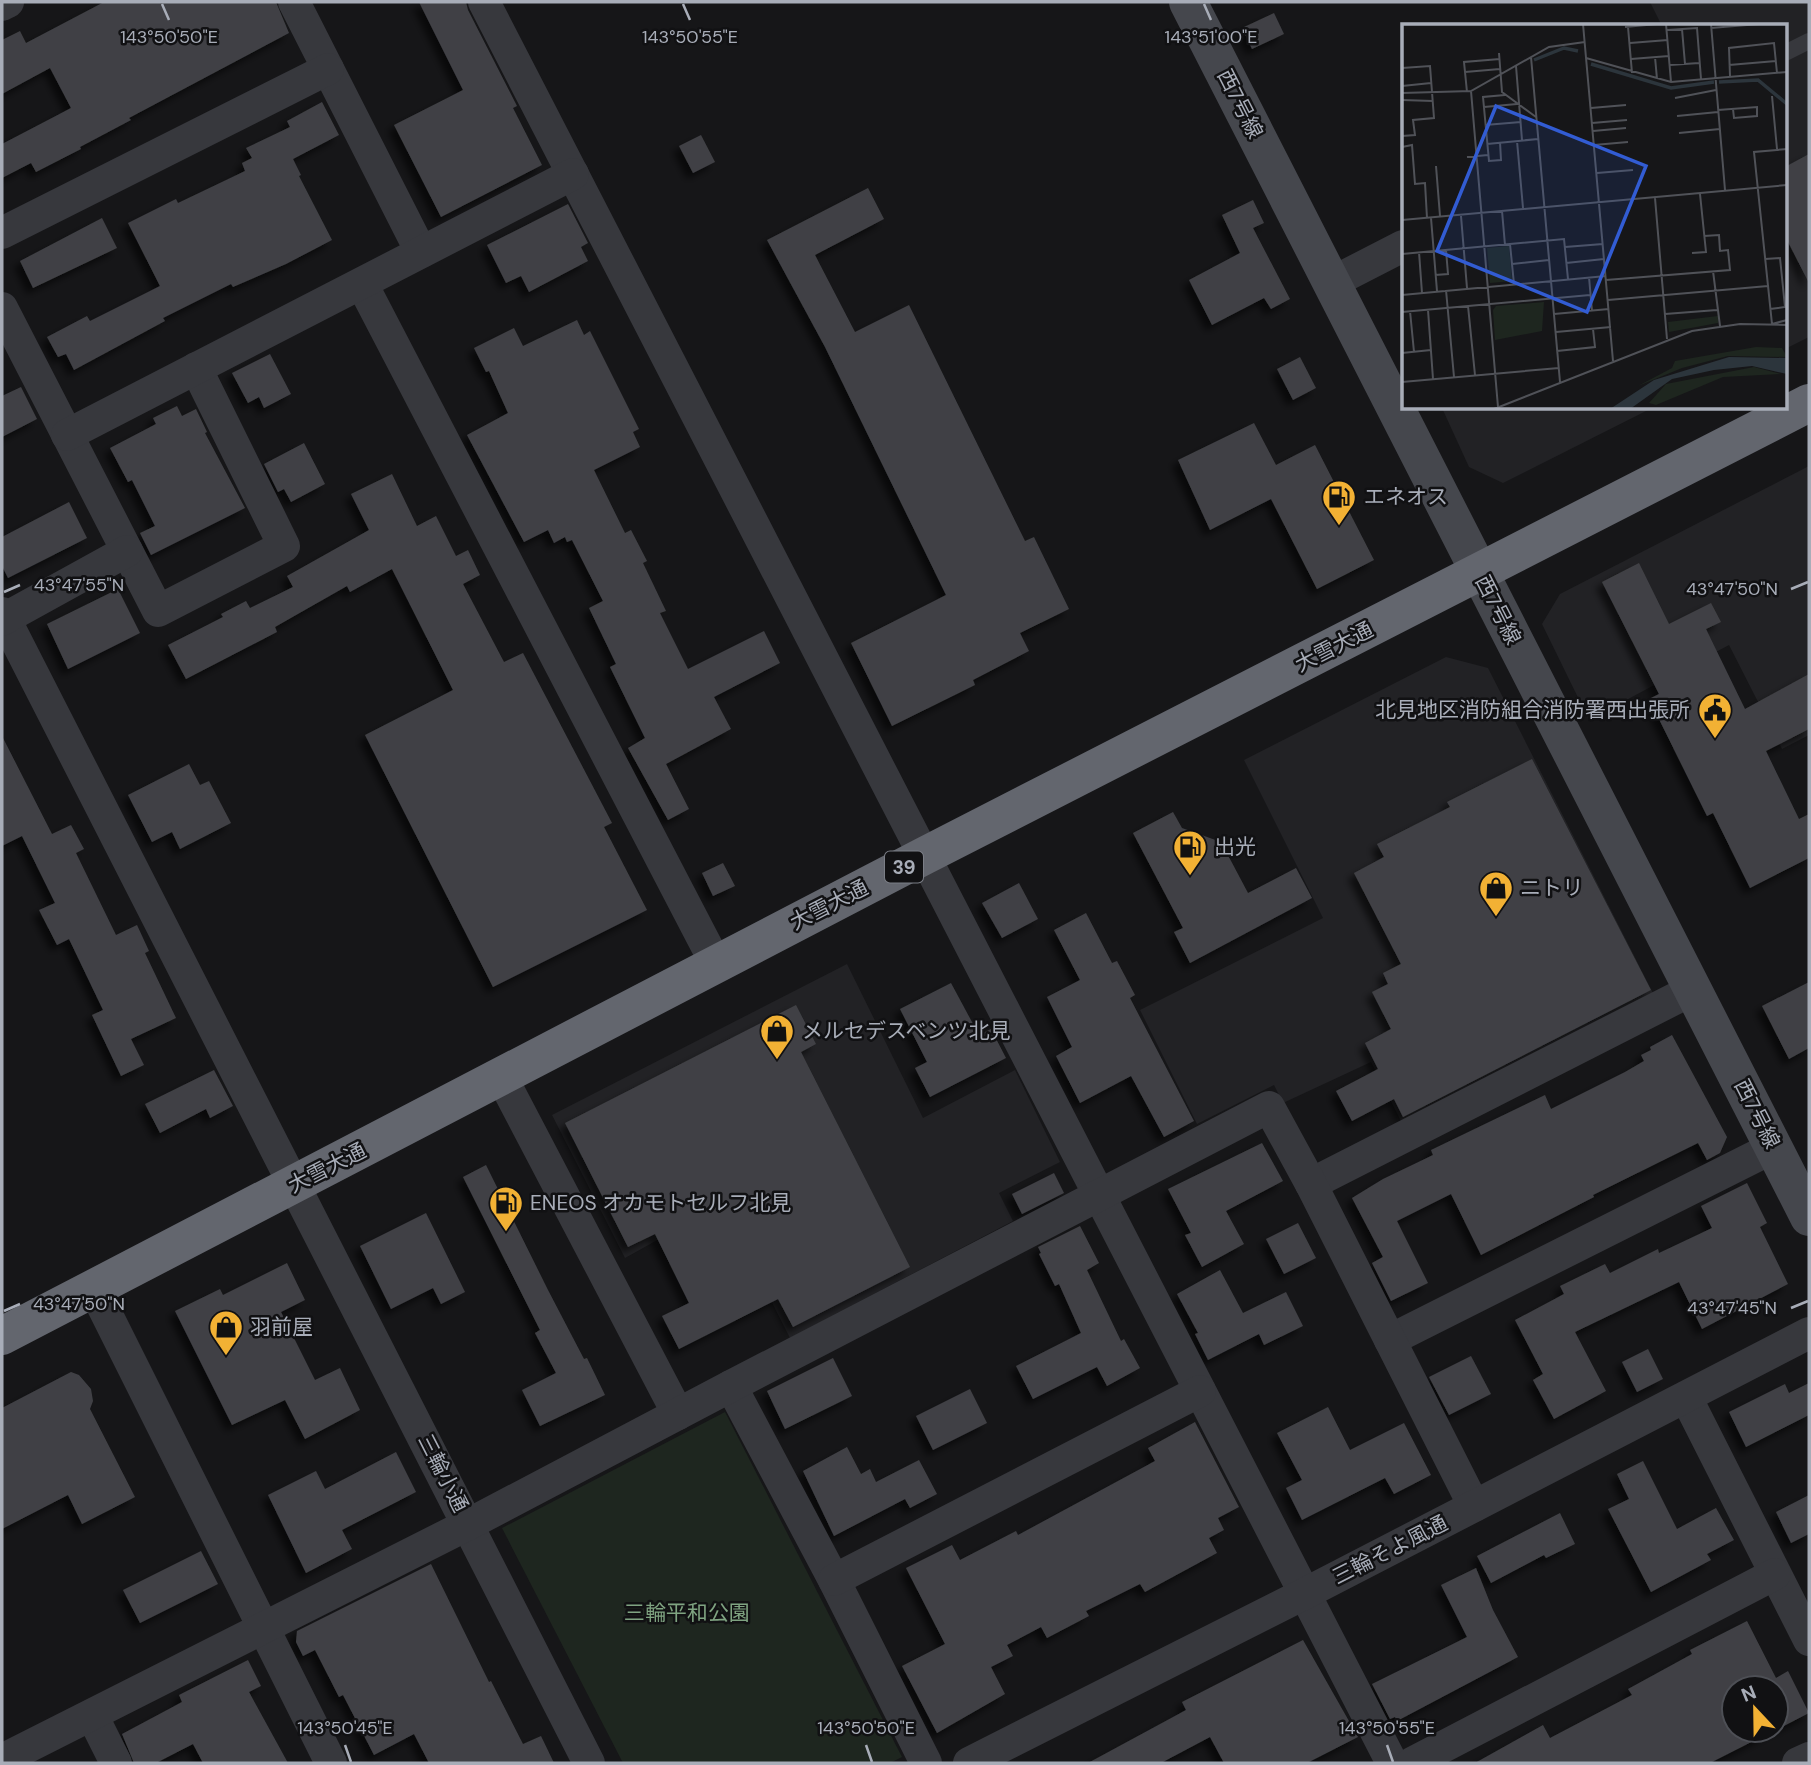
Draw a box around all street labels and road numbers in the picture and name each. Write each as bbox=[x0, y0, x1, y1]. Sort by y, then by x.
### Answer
street label: 西7号線 bbox=[1211, 65, 1269, 143]
street label: 西7号線 bbox=[1469, 571, 1527, 649]
street label: 大雪大通 bbox=[1290, 615, 1378, 679]
road number: 39 bbox=[885, 852, 923, 882]
street label: 大雪大通 bbox=[785, 873, 873, 937]
street label: 西7号線 bbox=[1728, 1075, 1786, 1153]
street label: 大雪大通 bbox=[283, 1136, 371, 1200]
street label: 三輪小通 bbox=[411, 1429, 475, 1517]
street label: 三輪そよ風通 bbox=[1328, 1509, 1452, 1591]

